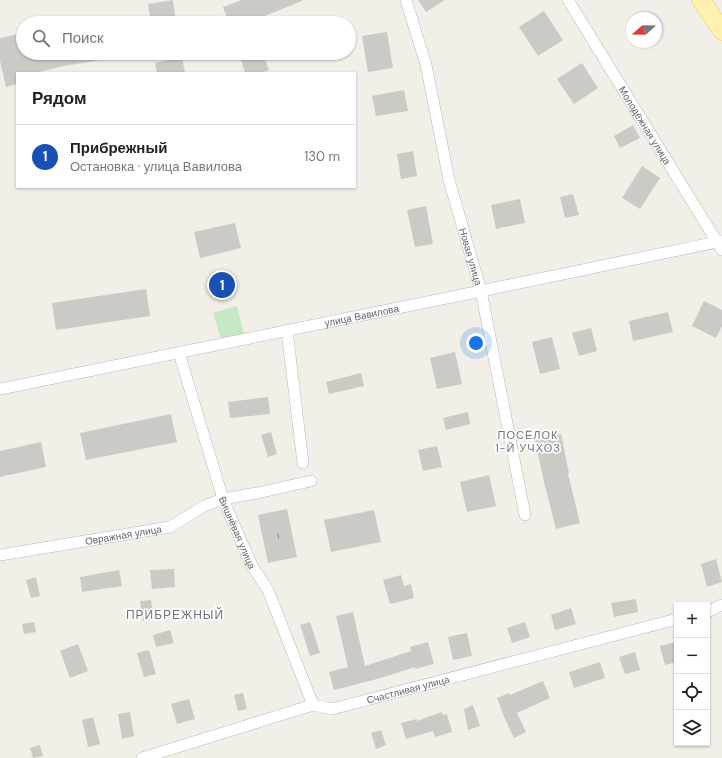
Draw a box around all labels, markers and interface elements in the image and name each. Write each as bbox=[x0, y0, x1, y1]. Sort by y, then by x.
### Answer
north arrow bbox=[626, 12, 662, 48]
search box bbox=[16, 16, 356, 60]
icon: search bbox=[30, 27, 52, 49]
text: Поиск bbox=[62, 28, 104, 48]
street label: Молодёжная улица bbox=[616, 83, 674, 167]
text: Рядом bbox=[32, 87, 87, 109]
text: Прибрежный bbox=[70, 138, 167, 158]
text: 1 bbox=[43, 148, 47, 165]
text: 130 m bbox=[304, 148, 340, 165]
text: Остановка · улица Вавилова bbox=[70, 158, 242, 175]
street label: Новая улица bbox=[457, 226, 486, 287]
pin: 1 bbox=[209, 270, 235, 300]
street label: улица Вавилова bbox=[323, 301, 400, 329]
your location bbox=[466, 333, 486, 353]
district label: ПОСЁЛОК 1-Й УЧХОЗ bbox=[495, 428, 561, 455]
street label: Вишнёвая улица bbox=[216, 494, 259, 571]
street label: Овражная улица bbox=[84, 522, 163, 547]
house number: 1 bbox=[277, 531, 279, 541]
map controls bbox=[674, 602, 710, 746]
button: + bbox=[674, 602, 710, 638]
district label: ПРИБРЕЖНЫЙ bbox=[126, 607, 224, 623]
button: − bbox=[674, 638, 710, 674]
street label: Счастливая улица bbox=[365, 672, 451, 706]
button: locate bbox=[674, 674, 710, 710]
button: layers bbox=[674, 710, 710, 746]

